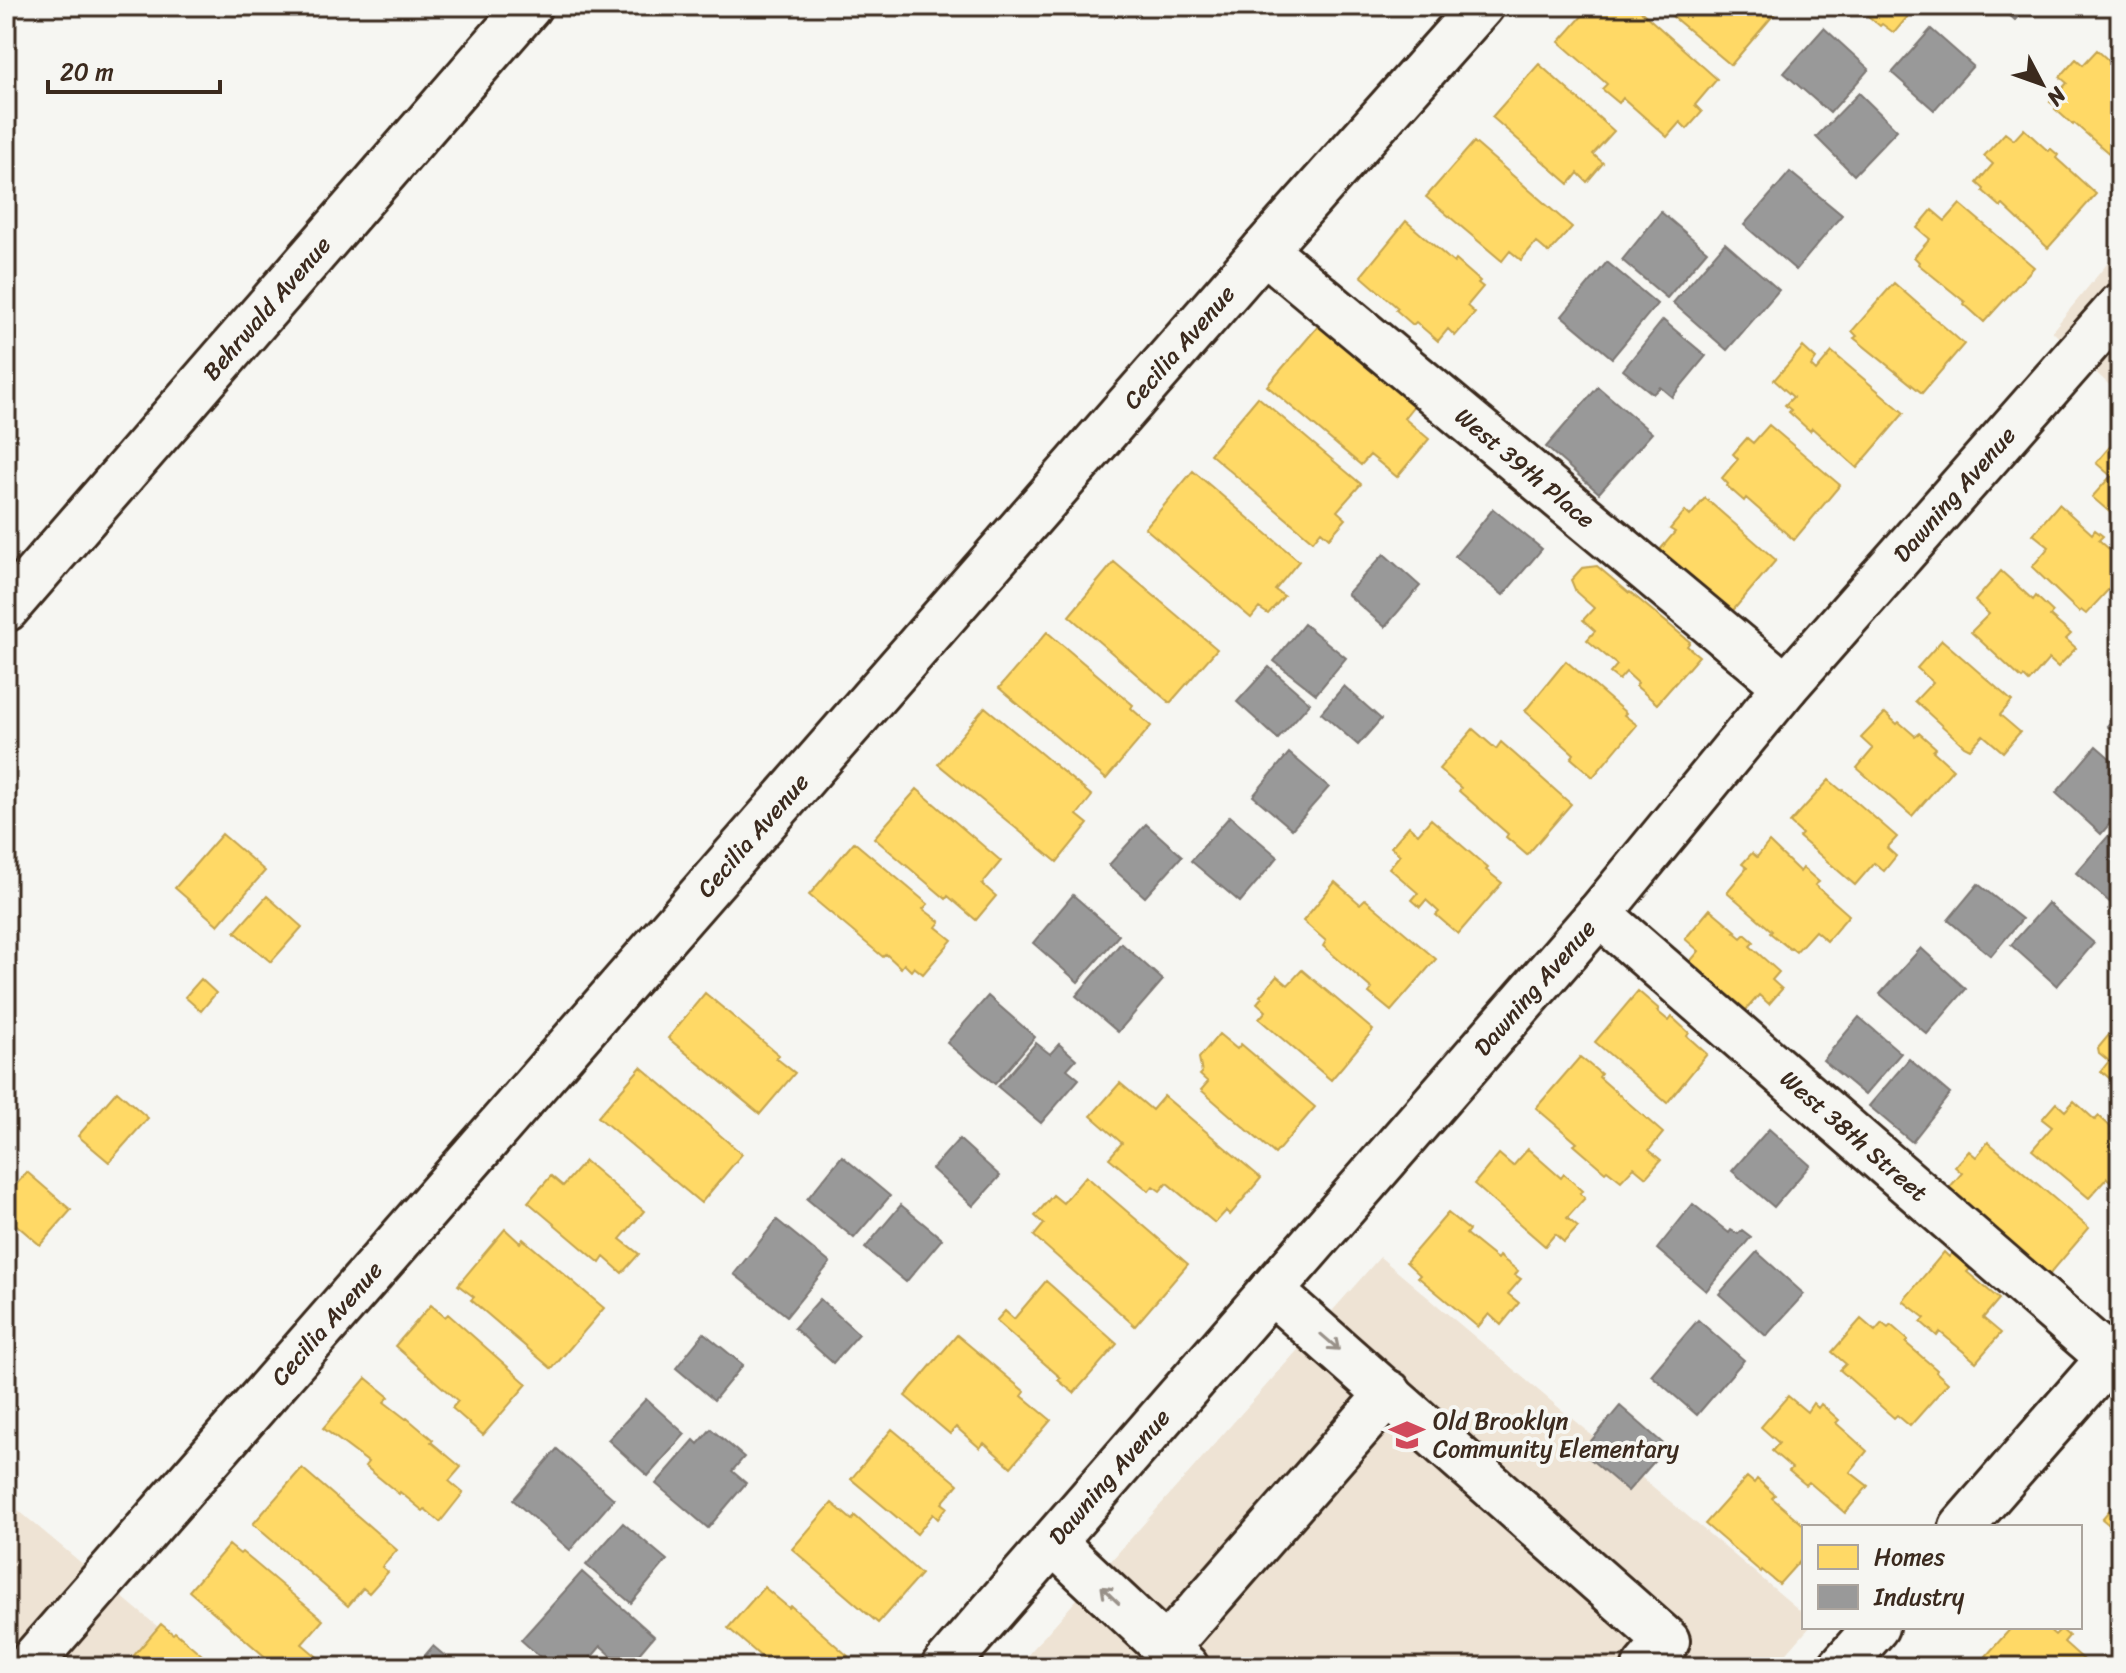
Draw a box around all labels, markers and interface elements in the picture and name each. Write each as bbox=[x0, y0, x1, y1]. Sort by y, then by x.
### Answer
scale bar bbox=[48, 44, 220, 94]
north arrow bbox=[2002, 44, 2082, 124]
text: 20 m bbox=[60, 51, 114, 93]
text: N bbox=[2037, 77, 2077, 116]
street label: Behrwald Avenue bbox=[192, 226, 342, 390]
street label: Cecilia Avenue bbox=[1112, 275, 1246, 419]
street label: West 39th Place bbox=[1445, 396, 1605, 540]
street label: Dawning Avenue bbox=[1882, 416, 2027, 572]
street label: Cecilia Avenue bbox=[686, 763, 820, 908]
street label: Dawning Avenue bbox=[1463, 910, 1607, 1066]
street label: West 38th Street bbox=[1770, 1059, 1938, 1213]
street label: Cecilia Avenue bbox=[260, 1251, 394, 1396]
one-way arrow bbox=[1319, 1333, 1340, 1351]
street label: Dawning Avenue bbox=[1038, 1399, 1181, 1555]
place label: Old Brooklyn Community Elementary bbox=[1433, 1400, 1679, 1470]
school or university icon: Old Brooklyn Community Elementary bbox=[1388, 1416, 1426, 1454]
legend bbox=[1802, 1525, 2082, 1629]
text: Homes bbox=[1874, 1536, 1945, 1578]
text: Industry bbox=[1873, 1576, 1965, 1618]
one-way arrow bbox=[1100, 1586, 1120, 1605]

